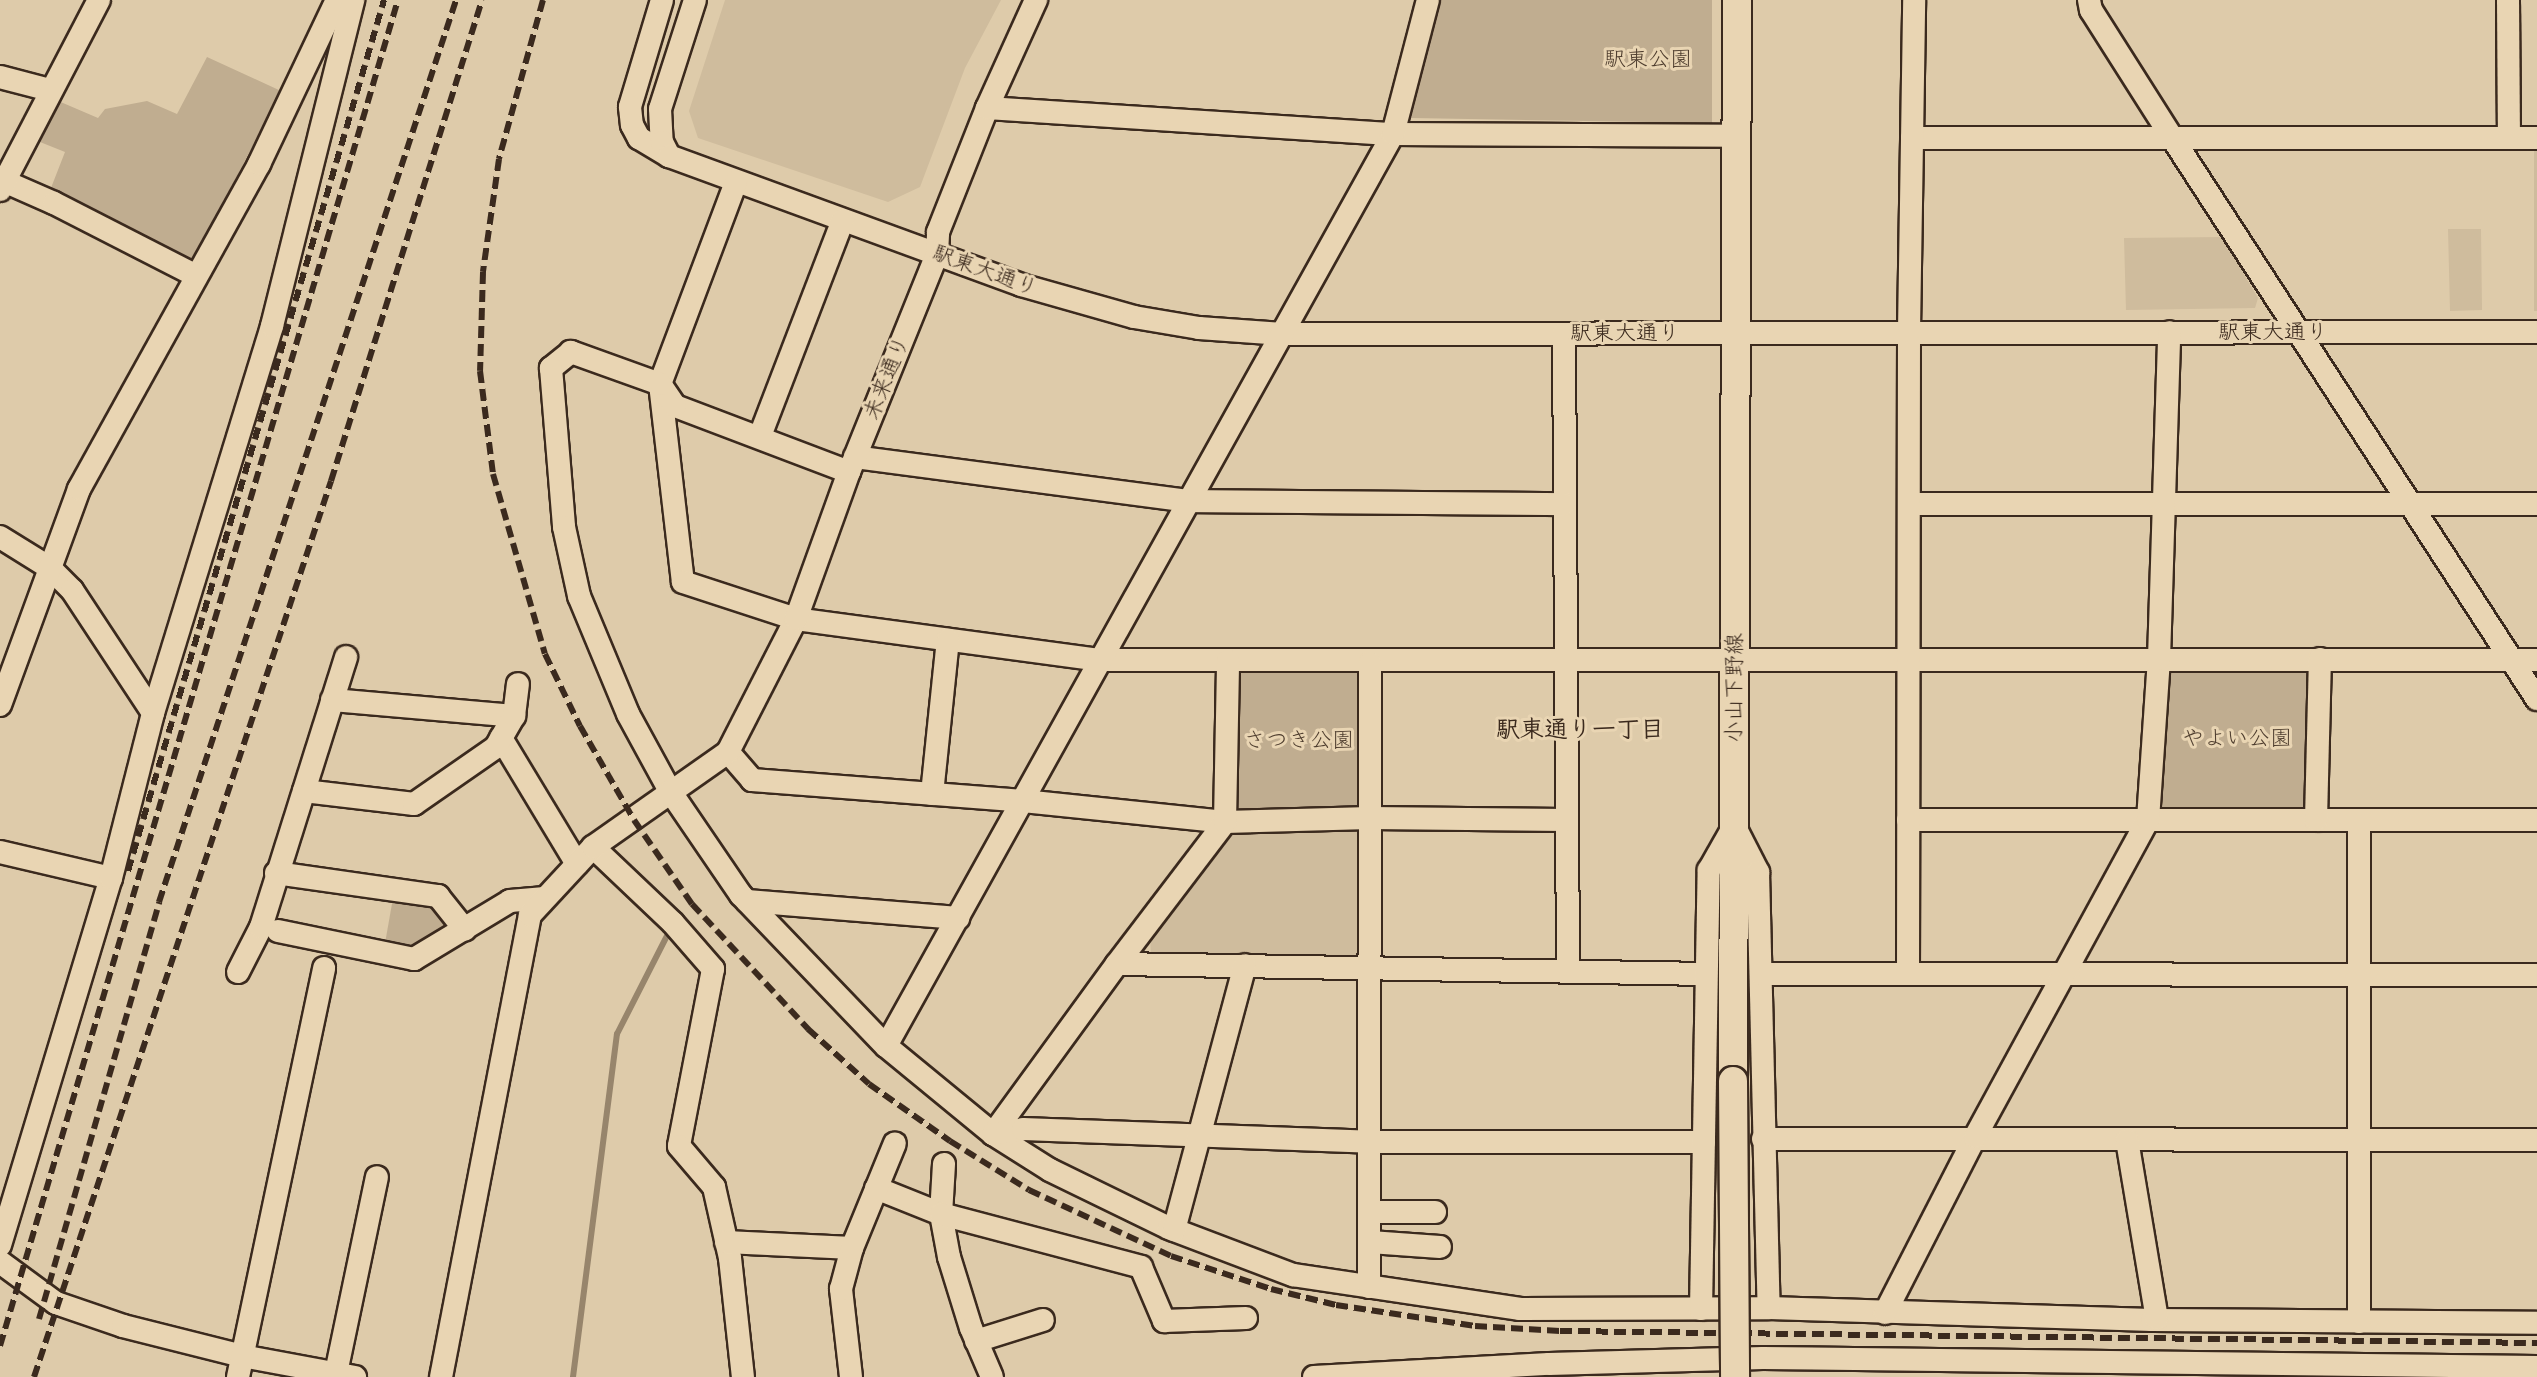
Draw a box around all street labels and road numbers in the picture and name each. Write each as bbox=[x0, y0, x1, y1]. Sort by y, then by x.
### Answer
street label: 駅東大通り bbox=[929, 240, 1041, 302]
street label: 駅東大通り bbox=[2218, 320, 2328, 346]
street label: 駅東大通り bbox=[1570, 321, 1680, 347]
street label: 未来通り bbox=[858, 332, 916, 424]
street label: 小山下野線 bbox=[1722, 633, 1748, 743]

